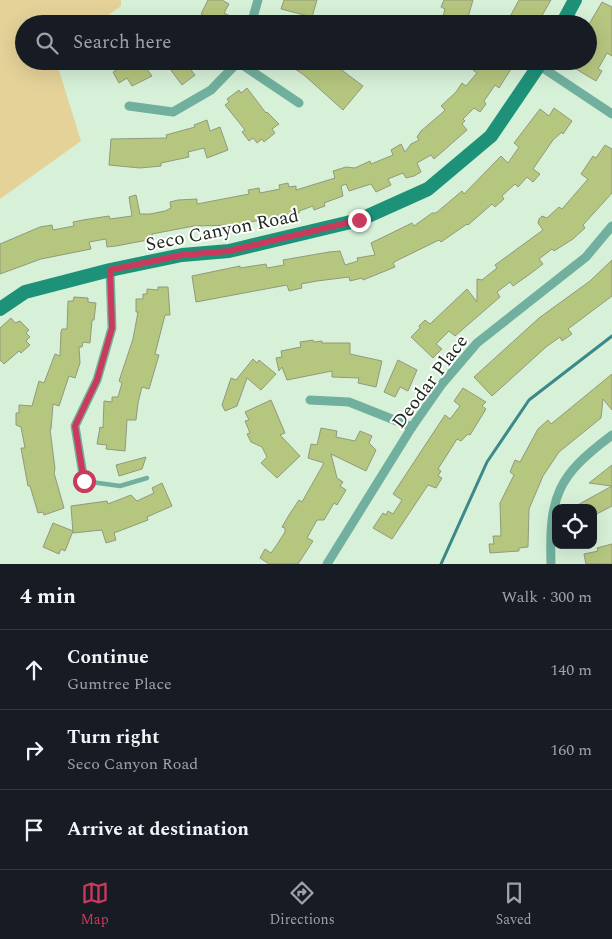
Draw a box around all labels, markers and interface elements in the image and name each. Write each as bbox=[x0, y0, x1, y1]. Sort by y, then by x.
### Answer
search box bbox=[15, 15, 597, 70]
text: Search here bbox=[73, 28, 172, 57]
icon: search bbox=[33, 29, 61, 57]
street label: Seco Canyon Road bbox=[143, 201, 301, 260]
route end bbox=[348, 209, 371, 232]
street label: Deodar Place bbox=[385, 329, 475, 435]
route start bbox=[73, 470, 96, 493]
map controls bbox=[552, 504, 597, 549]
button: locate bbox=[552, 504, 597, 549]
text: 4 min bbox=[20, 581, 76, 613]
text: Walk · 300 m bbox=[501, 585, 592, 609]
text: Continue bbox=[67, 643, 149, 672]
icon: ahead bbox=[20, 656, 48, 684]
text: 140 m bbox=[550, 658, 592, 682]
text: Gumtree Place bbox=[67, 672, 172, 696]
text: Turn right bbox=[67, 723, 160, 752]
icon: right bbox=[20, 736, 48, 764]
text: 160 m bbox=[550, 738, 592, 762]
text: Seco Canyon Road bbox=[67, 752, 198, 776]
text: Arrive at destination bbox=[67, 815, 249, 844]
icon: arrive bbox=[20, 816, 48, 844]
tab: Map bbox=[80, 879, 109, 930]
tab: Directions bbox=[269, 879, 335, 930]
tab: Saved bbox=[496, 879, 532, 930]

